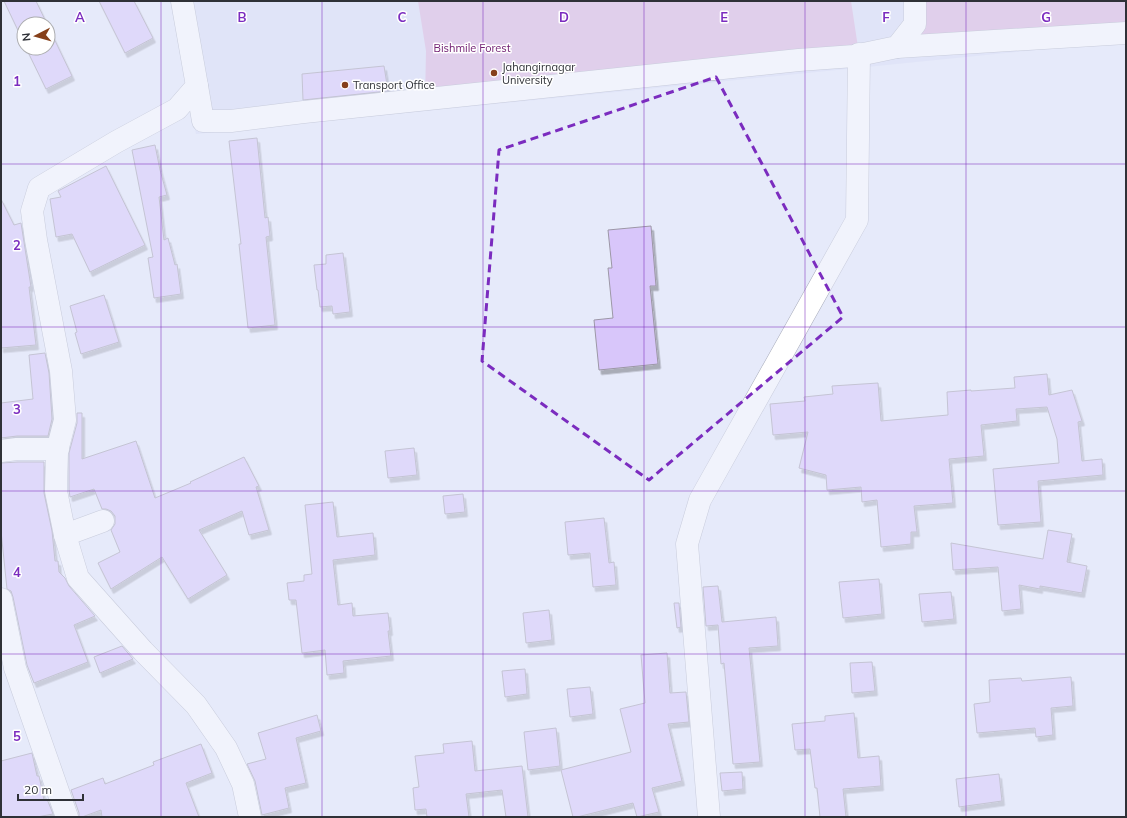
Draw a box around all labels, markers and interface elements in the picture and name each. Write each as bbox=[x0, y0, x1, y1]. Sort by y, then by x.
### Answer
text: A bbox=[75, 9, 85, 25]
text: B bbox=[238, 9, 247, 25]
text: C bbox=[398, 9, 407, 25]
text: D bbox=[559, 9, 569, 25]
text: E bbox=[720, 9, 728, 25]
text: F bbox=[882, 9, 890, 25]
text: G bbox=[1041, 9, 1051, 25]
north arrow bbox=[16, 16, 56, 56]
text: N bbox=[19, 32, 33, 42]
park label: Bishmile Forest bbox=[433, 41, 511, 55]
place label: Jahangirnagar University bbox=[502, 60, 575, 87]
marker: Jahangirnagar University bbox=[489, 68, 499, 78]
text: 1 bbox=[13, 73, 21, 89]
place label: Transport Office bbox=[353, 78, 435, 92]
marker: Transport Office bbox=[340, 80, 350, 90]
text: 2 bbox=[13, 237, 21, 253]
text: 3 bbox=[13, 401, 21, 417]
text: 4 bbox=[13, 564, 21, 580]
text: 5 bbox=[13, 728, 21, 744]
scale bar bbox=[18, 776, 83, 802]
text: 20 m bbox=[24, 782, 52, 797]

